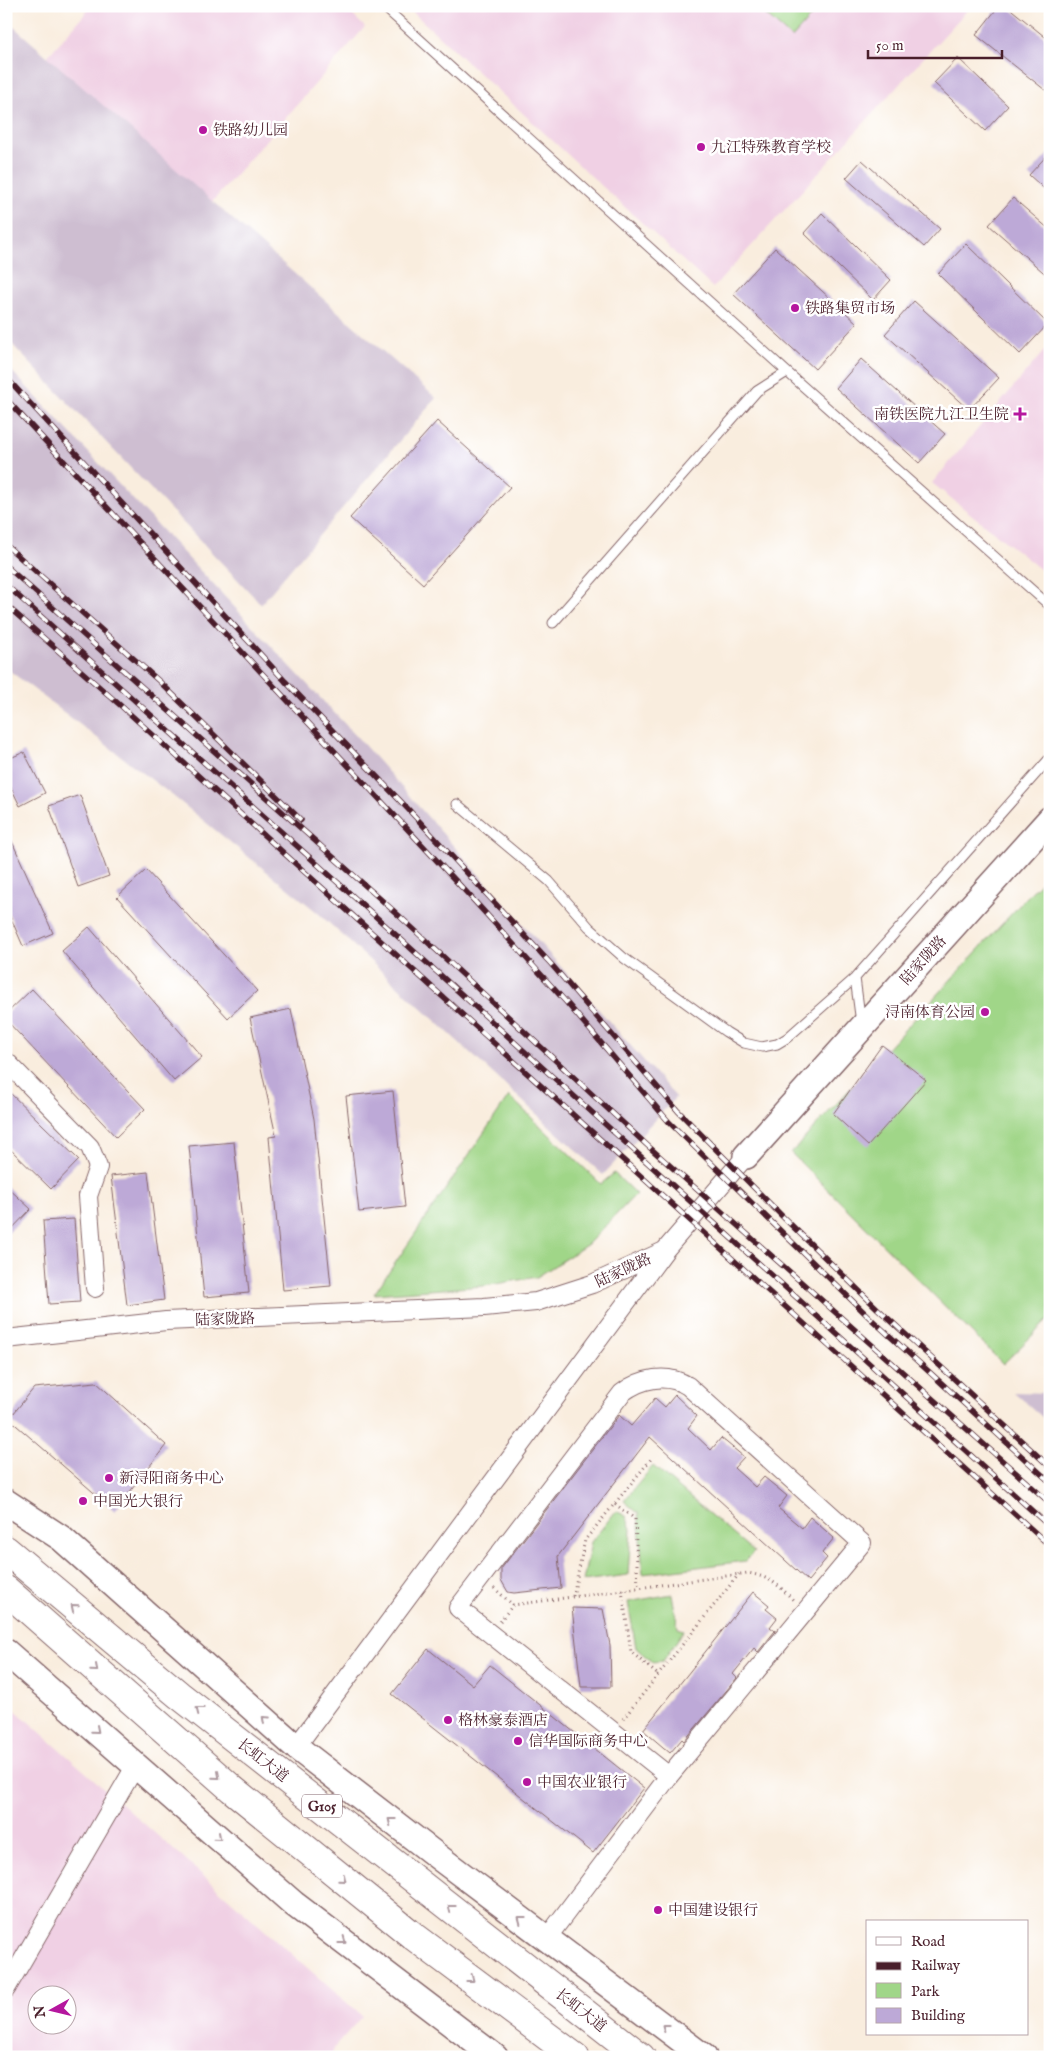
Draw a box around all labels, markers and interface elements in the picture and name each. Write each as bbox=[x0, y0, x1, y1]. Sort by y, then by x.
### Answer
scale bar bbox=[868, 28, 1002, 60]
text: 50 m bbox=[876, 36, 904, 55]
place label: 铁路幼儿园 bbox=[213, 121, 288, 140]
marker: 铁路幼儿园 bbox=[197, 124, 209, 136]
place label: 九江特殊教育学校 bbox=[711, 138, 831, 157]
marker: 九江特殊教育学校 bbox=[695, 141, 707, 153]
place label: 铁路集贸市场 bbox=[805, 299, 895, 318]
marker: 铁路集贸市场 bbox=[789, 302, 801, 314]
place label: 南铁医院九江卫生院 bbox=[874, 405, 1009, 424]
marker: 南铁医院九江卫生院 bbox=[1013, 407, 1027, 421]
street label: 陆家陇路 bbox=[896, 932, 951, 989]
place label: 浔南体育公园 bbox=[885, 1003, 975, 1022]
marker: 浔南体育公园 bbox=[979, 1006, 991, 1018]
street label: 陆家陇路 bbox=[592, 1249, 654, 1292]
street label: 陆家陇路 bbox=[195, 1309, 255, 1330]
place label: 新浔阳商务中心 bbox=[119, 1469, 224, 1488]
marker: 新浔阳商务中心 bbox=[103, 1472, 115, 1484]
place label: 中国光大银行 bbox=[93, 1492, 183, 1511]
marker: 中国光大银行 bbox=[77, 1495, 89, 1507]
one-way arrow bbox=[71, 1604, 80, 1613]
one-way arrow bbox=[90, 1663, 99, 1672]
one-way arrow bbox=[196, 1707, 205, 1716]
place label: 格林豪泰酒店 bbox=[458, 1711, 548, 1730]
marker: 格林豪泰酒店 bbox=[442, 1714, 454, 1726]
one-way arrow bbox=[261, 1716, 270, 1725]
one-way arrow bbox=[90, 1725, 99, 1734]
place label: 信华国际商务中心 bbox=[528, 1732, 648, 1751]
street label: 长虹大道 bbox=[233, 1734, 292, 1786]
marker: 信华国际商务中心 bbox=[512, 1735, 524, 1747]
one-way arrow bbox=[212, 1771, 221, 1780]
place label: 中国农业银行 bbox=[537, 1773, 627, 1792]
marker: 中国农业银行 bbox=[521, 1776, 533, 1788]
road number: G105 bbox=[302, 1794, 342, 1818]
one-way arrow bbox=[387, 1818, 397, 1827]
one-way arrow bbox=[213, 1831, 222, 1840]
one-way arrow bbox=[337, 1874, 346, 1882]
place label: 中国建设银行 bbox=[668, 1901, 758, 1920]
marker: 中国建设银行 bbox=[652, 1904, 664, 1916]
one-way arrow bbox=[448, 1905, 457, 1913]
one-way arrow bbox=[517, 1916, 527, 1925]
legend bbox=[866, 1920, 1028, 2036]
text: Road bbox=[911, 1932, 946, 1951]
one-way arrow bbox=[337, 1935, 347, 1944]
text: Railway bbox=[911, 1956, 961, 1975]
one-way arrow bbox=[465, 1973, 475, 1982]
text: Park bbox=[911, 1982, 941, 2001]
street label: 长虹大道 bbox=[551, 1984, 610, 2036]
north arrow bbox=[28, 1986, 78, 2036]
text: N bbox=[30, 2004, 50, 2020]
text: Building bbox=[911, 2006, 966, 2025]
one-way arrow bbox=[662, 2025, 671, 2033]

